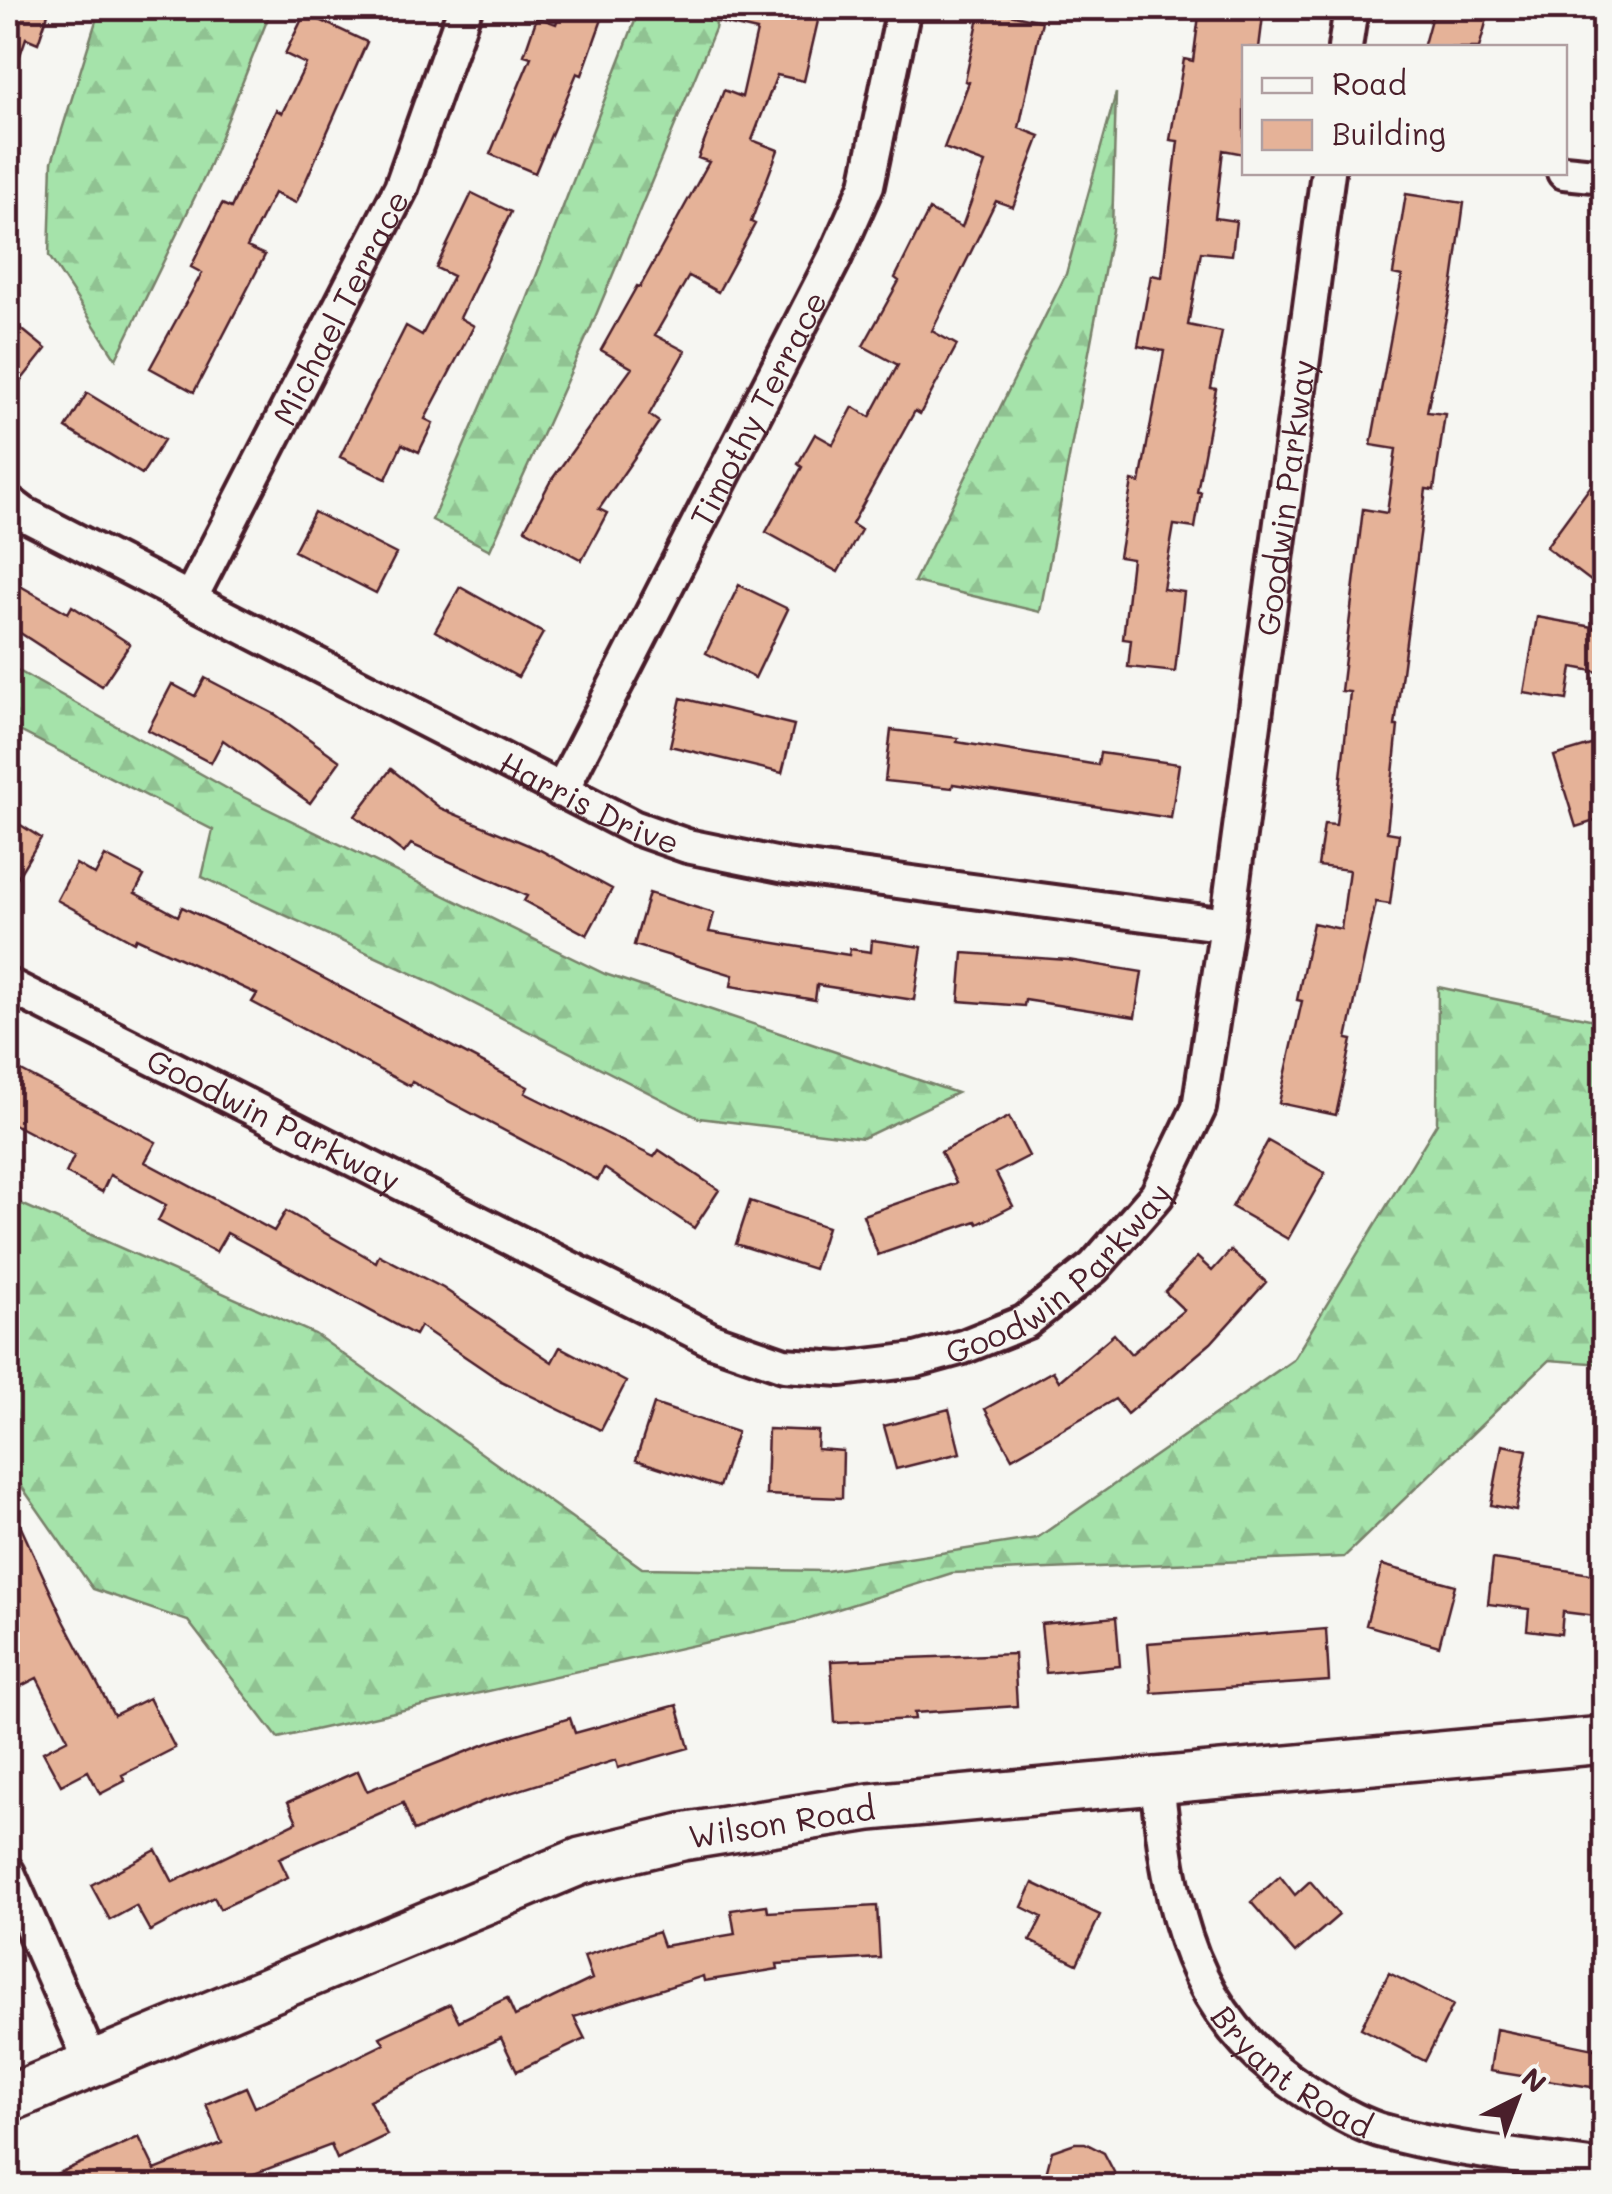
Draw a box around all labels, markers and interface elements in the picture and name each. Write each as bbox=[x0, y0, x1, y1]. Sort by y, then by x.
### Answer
legend bbox=[1242, 45, 1567, 175]
text: Road bbox=[1332, 63, 1407, 103]
text: Building bbox=[1332, 113, 1446, 153]
street label: Michael Terrace bbox=[262, 183, 418, 432]
street label: Timothy Terrace bbox=[679, 283, 835, 534]
street label: Goodwin Parkway bbox=[1245, 357, 1325, 638]
street label: Harris Drive bbox=[492, 741, 685, 863]
street label: Goodwin Parkway bbox=[140, 1038, 408, 1202]
street label: Goodwin Parkway bbox=[941, 1176, 1181, 1372]
street label: Wilson Road bbox=[685, 1786, 878, 1857]
street label: Bryant Road bbox=[1203, 1997, 1379, 2146]
north arrow bbox=[1467, 2049, 1567, 2149]
text: N bbox=[1514, 2059, 1554, 2100]

